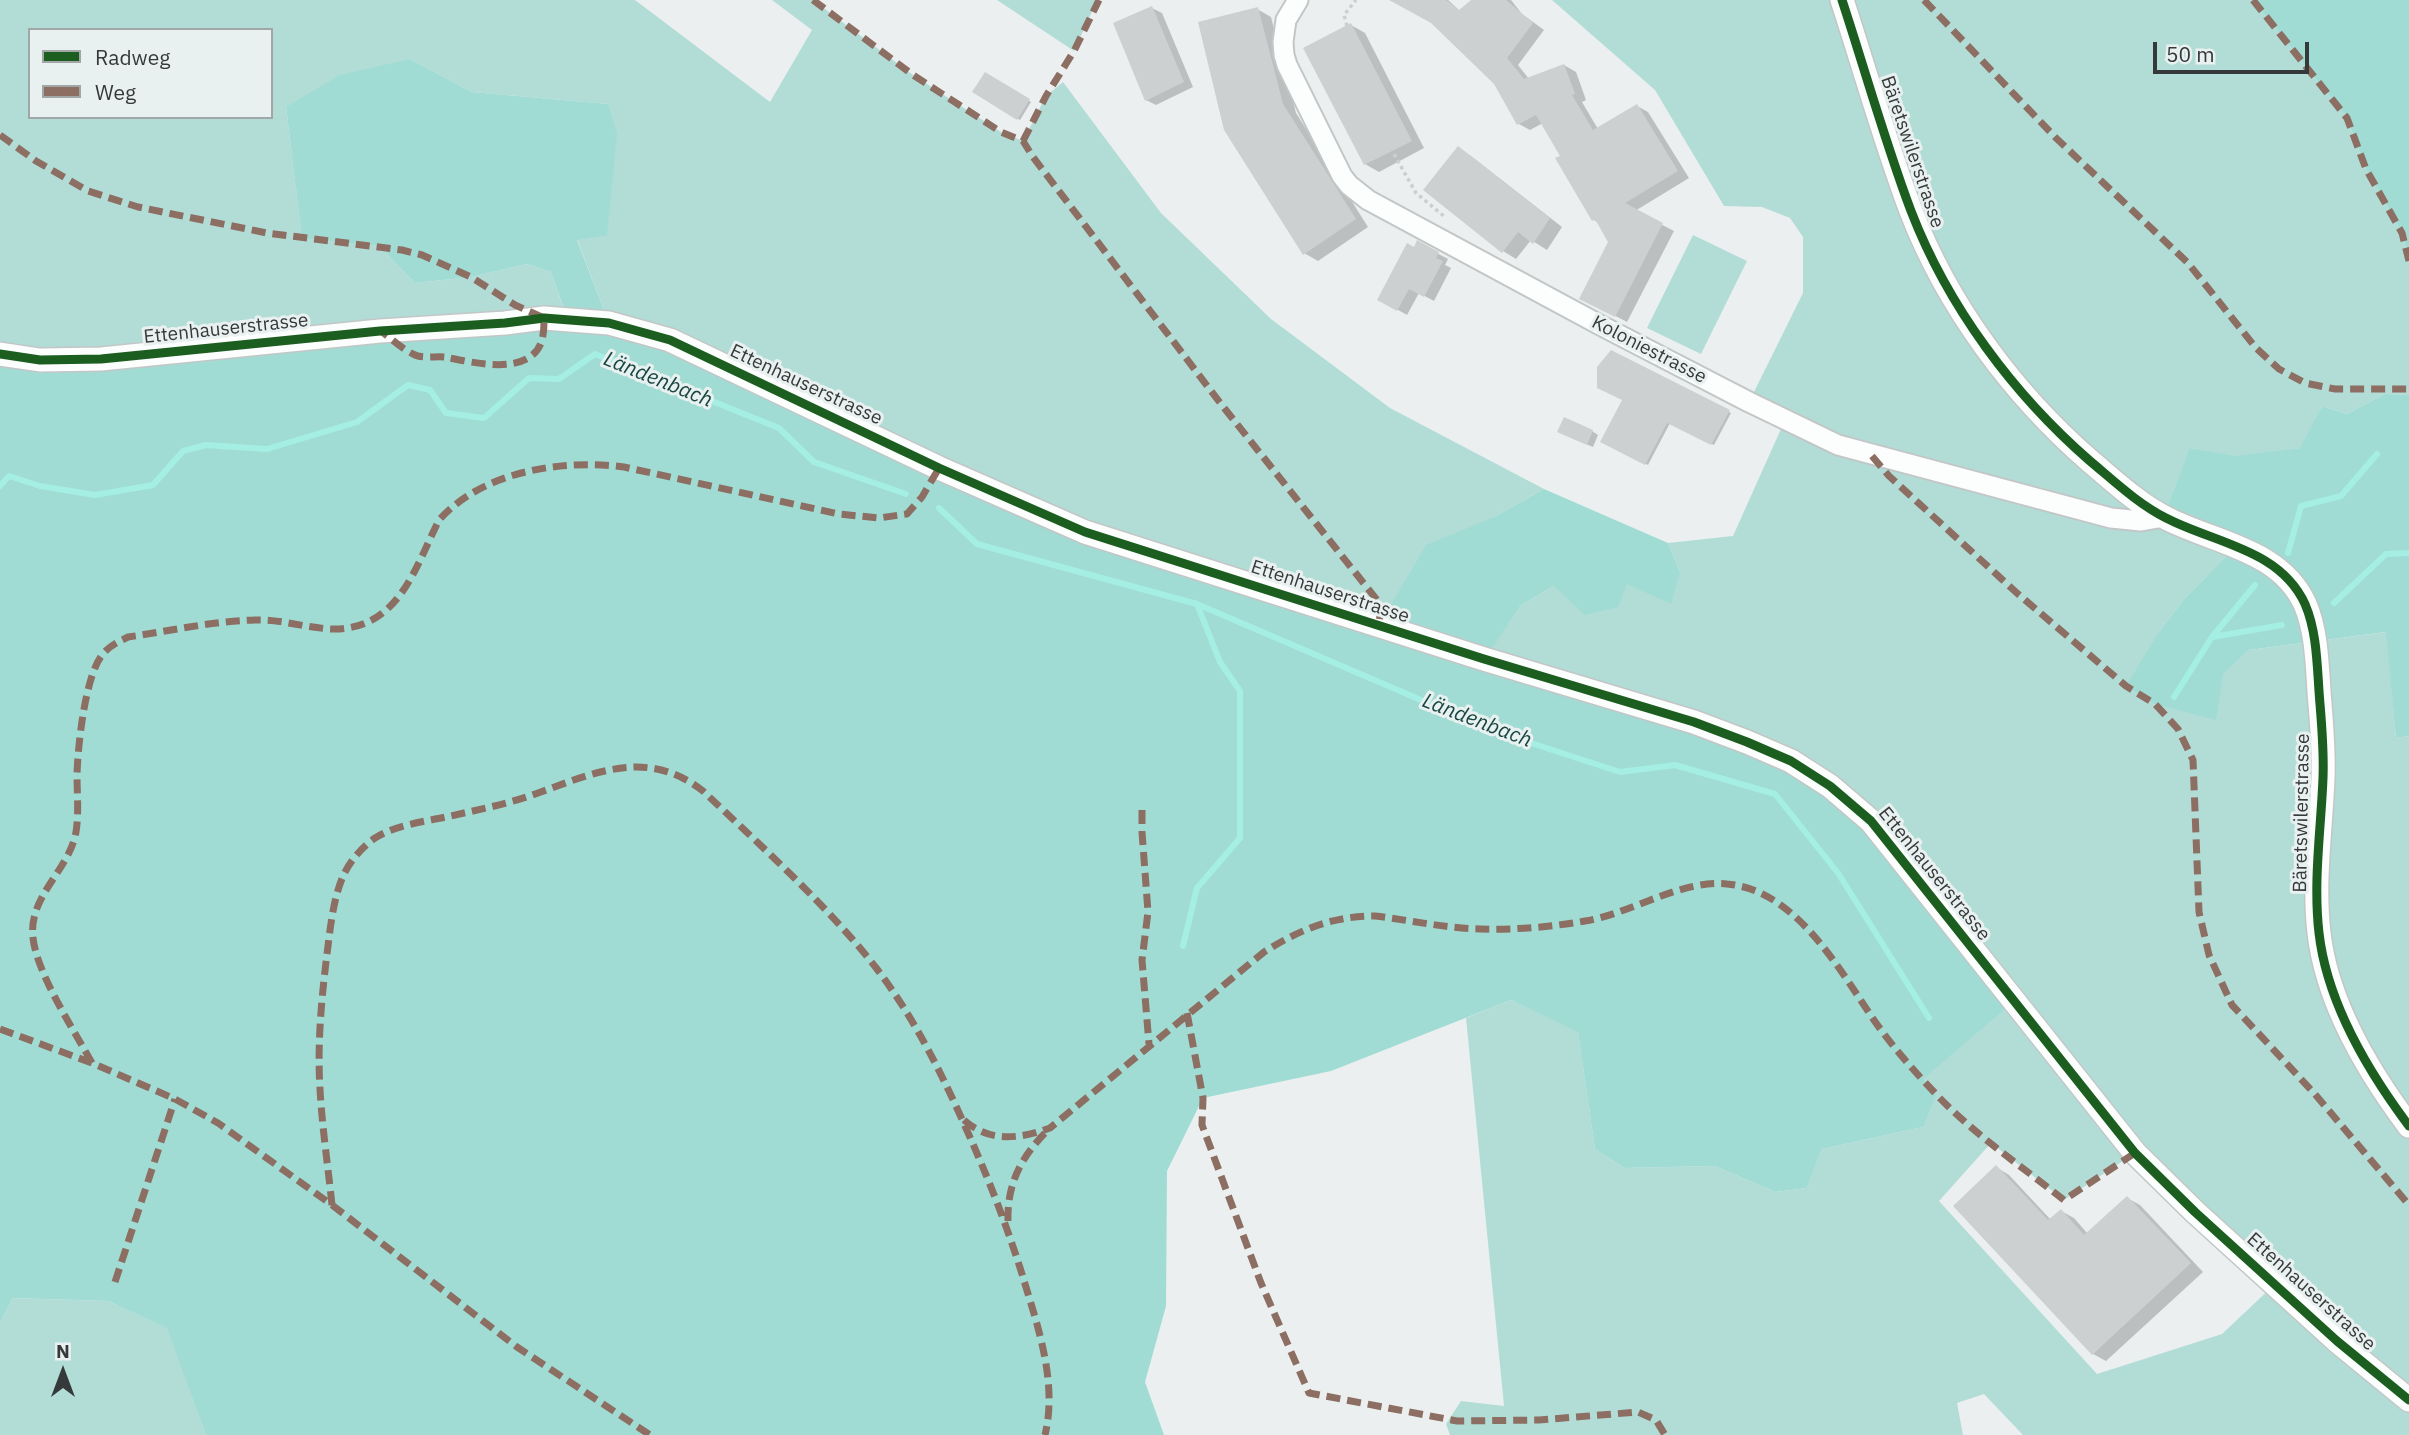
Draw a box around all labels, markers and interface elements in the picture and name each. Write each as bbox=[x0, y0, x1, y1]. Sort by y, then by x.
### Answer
legend bbox=[28, 28, 273, 119]
scale bar bbox=[2157, 28, 2313, 72]
text: 50 m bbox=[2166, 40, 2215, 68]
text: Radweg bbox=[95, 43, 170, 71]
street label: Bäretswilerstrasse bbox=[1875, 73, 1949, 231]
text: Weg bbox=[95, 78, 136, 106]
street label: Ettenhauserstrasse bbox=[143, 309, 309, 349]
street label: Koloniestrasse bbox=[1588, 311, 1710, 389]
street label: Ettenhauserstrasse bbox=[726, 340, 886, 430]
water label: Ländenbach bbox=[600, 347, 716, 413]
street label: Ettenhauserstrasse bbox=[1248, 556, 1412, 628]
water label: Ländenbach bbox=[1419, 689, 1535, 753]
street label: Bäretswilerstrasse bbox=[2289, 733, 2315, 893]
street label: Ettenhauserstrasse bbox=[1873, 803, 1995, 945]
street label: Ettenhauserstrasse bbox=[2242, 1228, 2380, 1356]
north arrow bbox=[28, 1337, 98, 1407]
text: N bbox=[56, 1339, 70, 1363]

